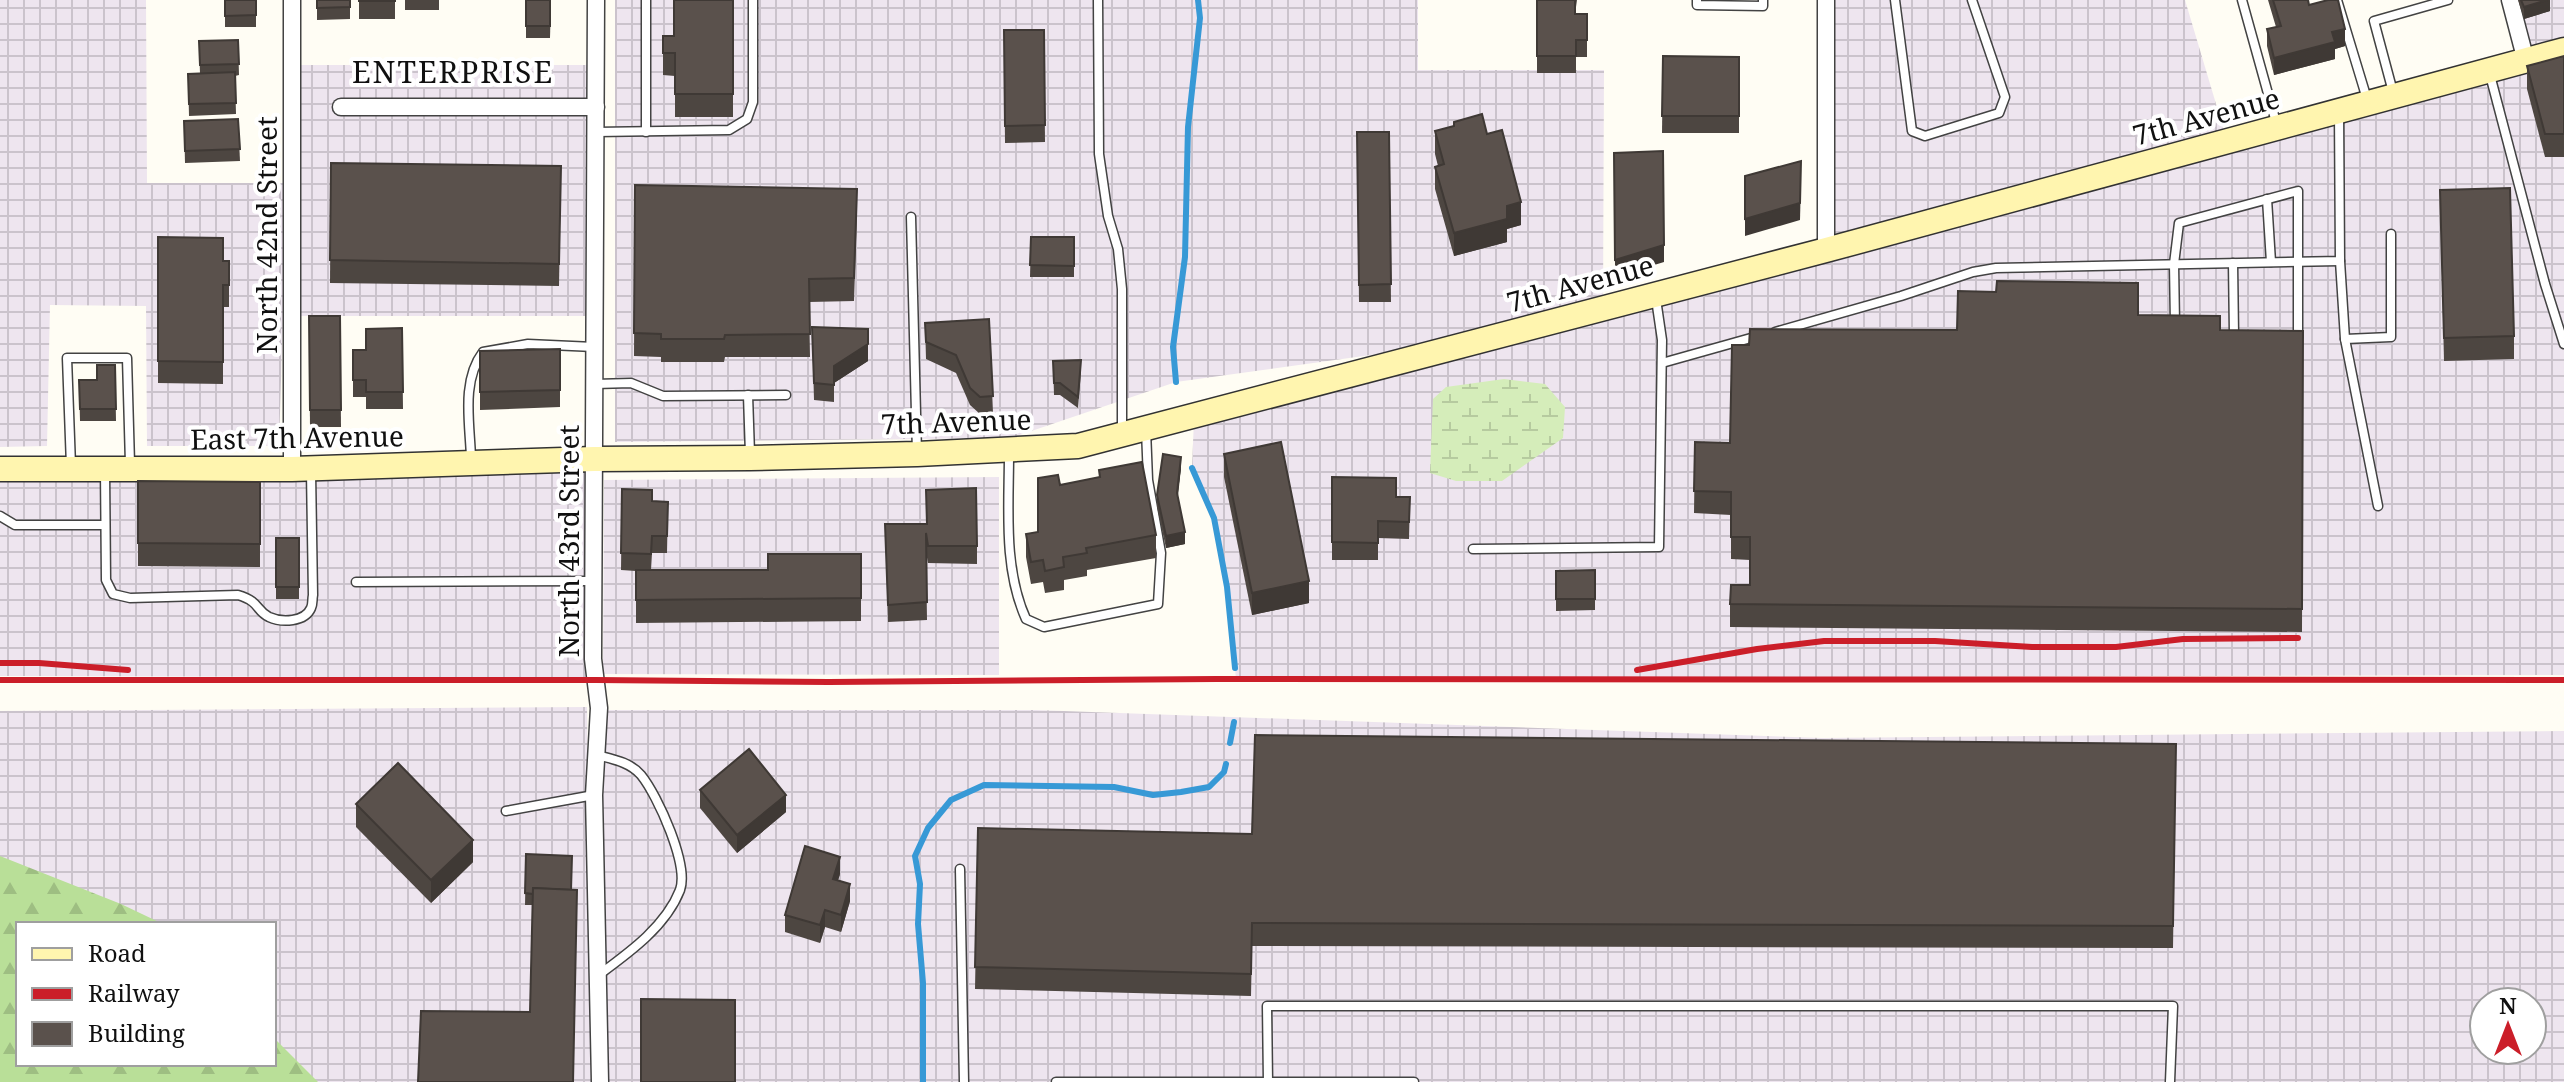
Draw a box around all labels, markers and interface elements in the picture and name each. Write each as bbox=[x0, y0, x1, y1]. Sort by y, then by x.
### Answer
district label: ENTERPRISE bbox=[352, 51, 554, 92]
street label: 7th Avenue bbox=[2128, 78, 2284, 154]
street label: North 42nd Street bbox=[247, 116, 285, 354]
street label: 7th Avenue bbox=[1502, 245, 1658, 321]
street label: 7th Avenue bbox=[880, 399, 1032, 443]
street label: East 7th Avenue bbox=[190, 416, 404, 458]
street label: North 43rd Street bbox=[549, 425, 587, 657]
legend bbox=[16, 922, 276, 1066]
text: Road bbox=[88, 936, 146, 969]
text: Railway bbox=[88, 976, 180, 1009]
north arrow bbox=[2468, 986, 2548, 1066]
text: N bbox=[2499, 990, 2517, 1020]
text: Building bbox=[88, 1016, 185, 1049]

